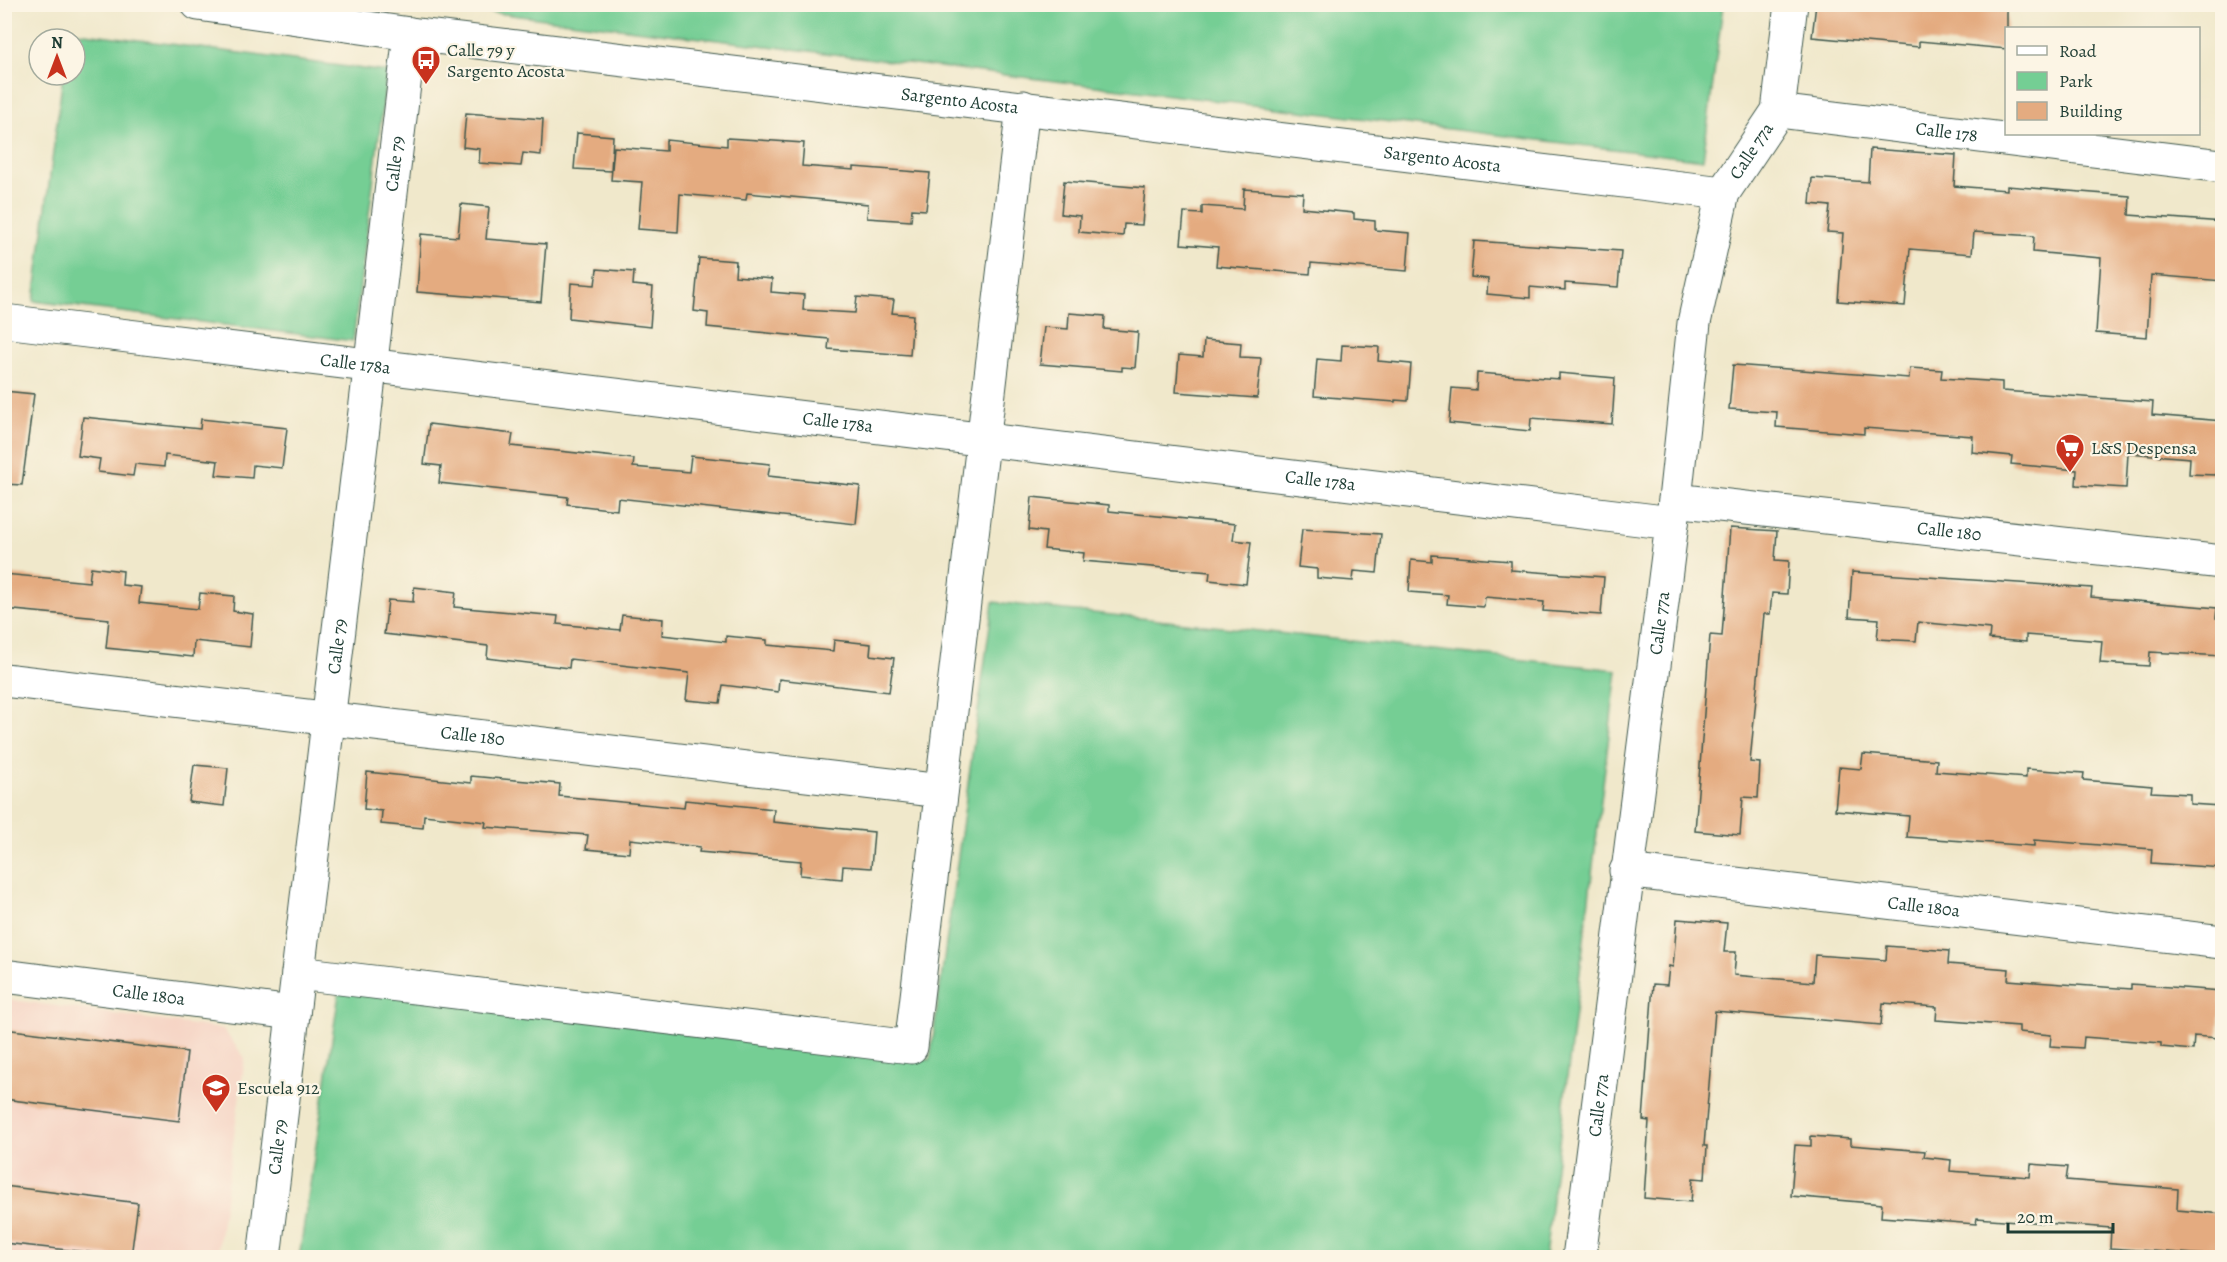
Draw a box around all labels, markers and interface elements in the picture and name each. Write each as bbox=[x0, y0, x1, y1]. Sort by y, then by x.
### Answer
north arrow bbox=[27, 27, 87, 87]
legend bbox=[2005, 27, 2200, 135]
text: N bbox=[51, 32, 63, 54]
place label: Calle 79 y Sargento Acosta bbox=[447, 38, 566, 83]
text: Road bbox=[2059, 39, 2097, 63]
bus stop icon: Calle 79 y Sargento Acosta bbox=[410, 44, 442, 86]
text: Park bbox=[2059, 69, 2093, 93]
street label: Sargento Acosta bbox=[900, 82, 1021, 120]
text: Building bbox=[2059, 99, 2123, 123]
street label: Calle 178 bbox=[1914, 116, 1979, 148]
street label: Calle 77a bbox=[1724, 117, 1779, 184]
street label: Calle 79 bbox=[379, 135, 410, 193]
street label: Sargento Acosta bbox=[1382, 140, 1503, 178]
street label: Calle 178a bbox=[319, 347, 393, 380]
street label: Calle 178a bbox=[801, 406, 875, 438]
supermarket icon: L&S Despensa bbox=[2054, 432, 2086, 474]
place label: L&S Despensa bbox=[2091, 436, 2197, 460]
street label: Calle 178a bbox=[1284, 464, 1358, 497]
street label: Calle 180 bbox=[1916, 516, 1983, 547]
street label: Calle 77a bbox=[1644, 589, 1675, 656]
street label: Calle 79 bbox=[322, 617, 352, 676]
street label: Calle 180 bbox=[439, 720, 506, 751]
street label: Calle 180a bbox=[1886, 890, 1962, 923]
street label: Calle 180a bbox=[111, 978, 187, 1011]
school or university icon: Escuela 912 bbox=[200, 1072, 232, 1114]
street label: Calle 77a bbox=[1582, 1072, 1614, 1138]
place label: Escuela 912 bbox=[237, 1076, 320, 1100]
street label: Calle 79 bbox=[262, 1118, 292, 1176]
scale bar bbox=[2008, 1196, 2113, 1234]
text: 20 m bbox=[2017, 1205, 2054, 1229]

